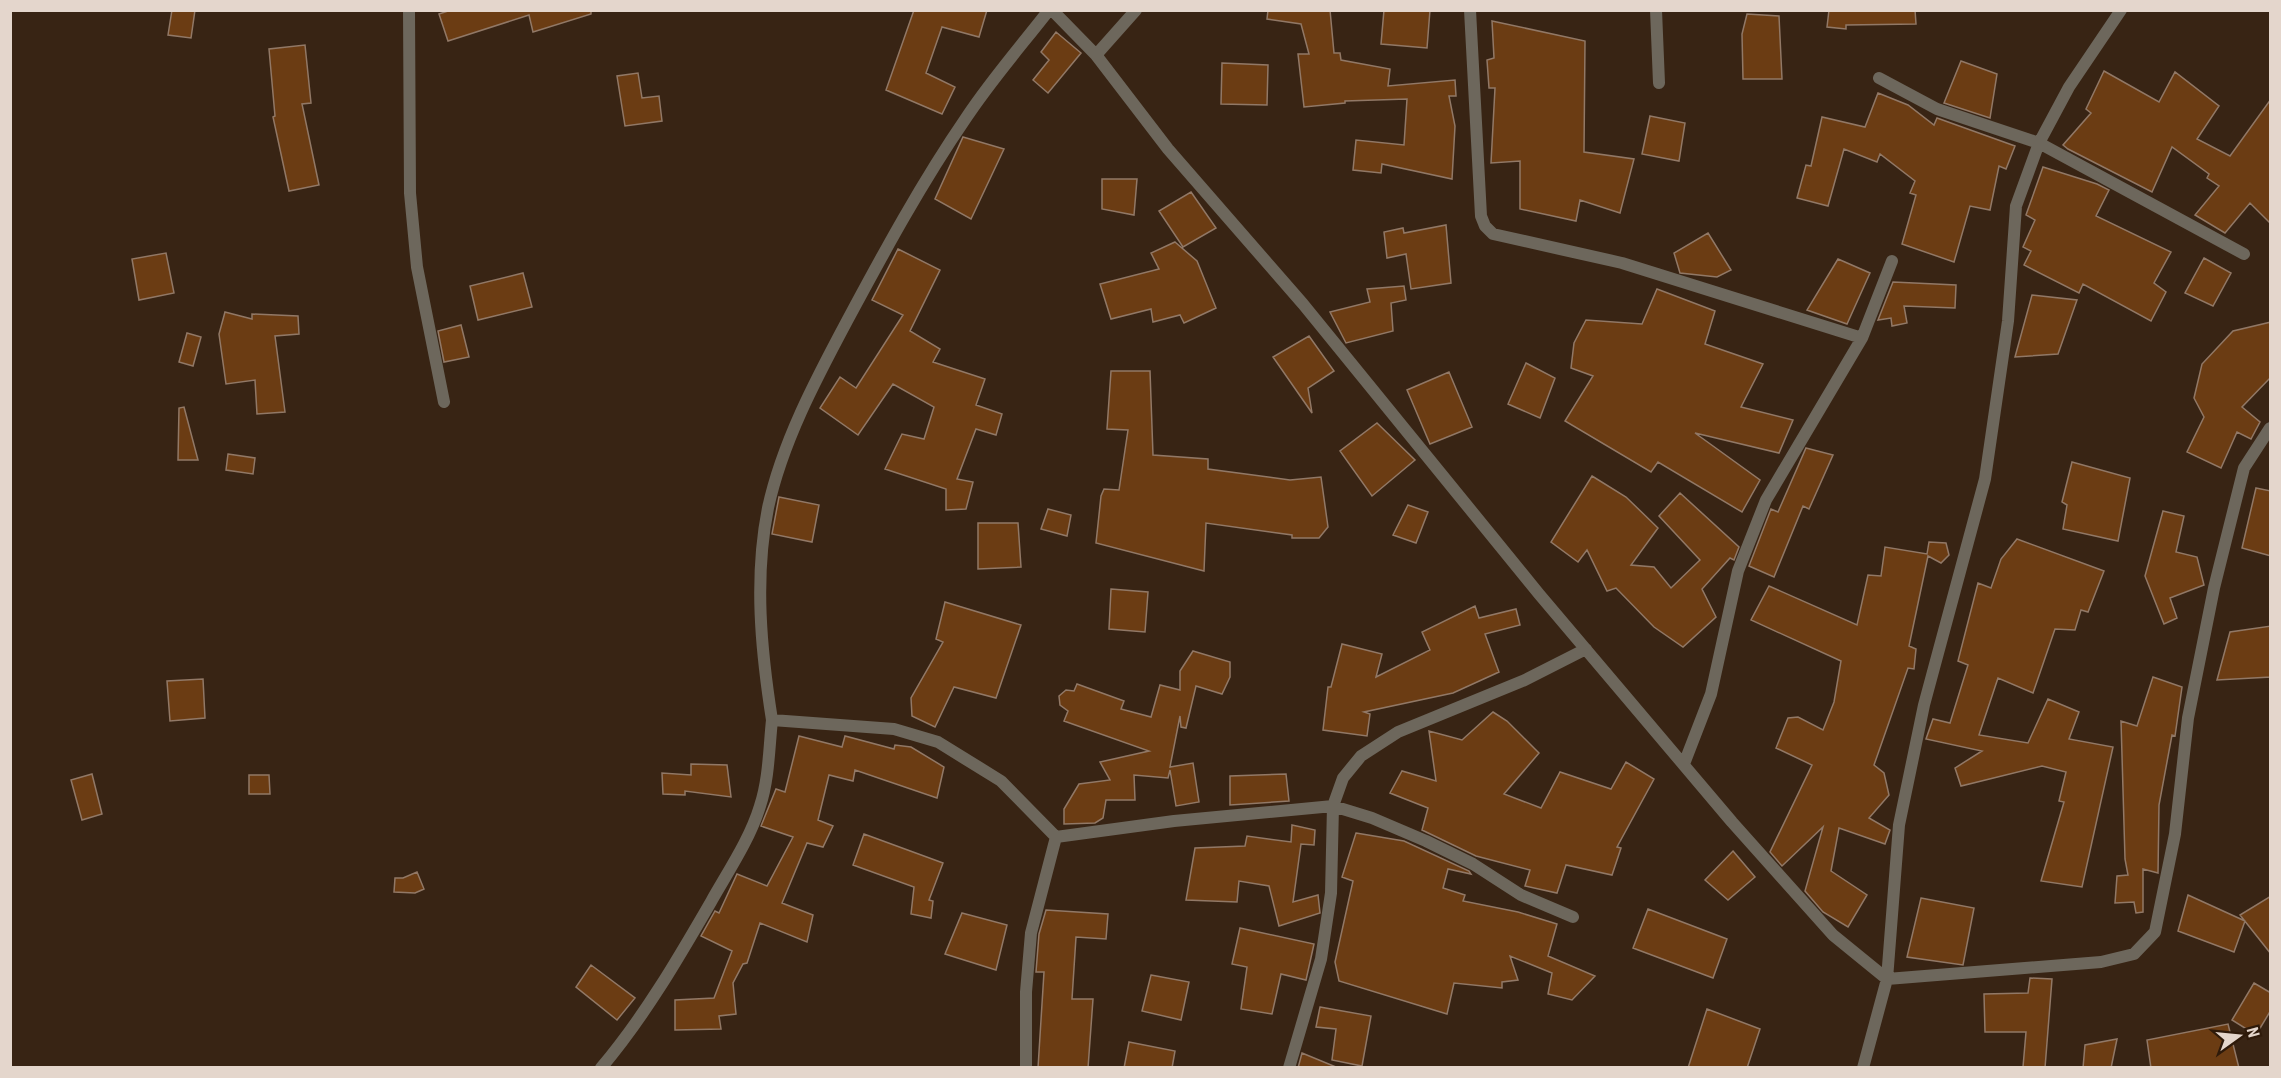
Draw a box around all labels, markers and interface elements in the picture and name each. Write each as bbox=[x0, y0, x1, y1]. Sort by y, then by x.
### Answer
north arrow bbox=[2209, 1006, 2269, 1066]
text: N bbox=[2243, 1025, 2263, 1039]

